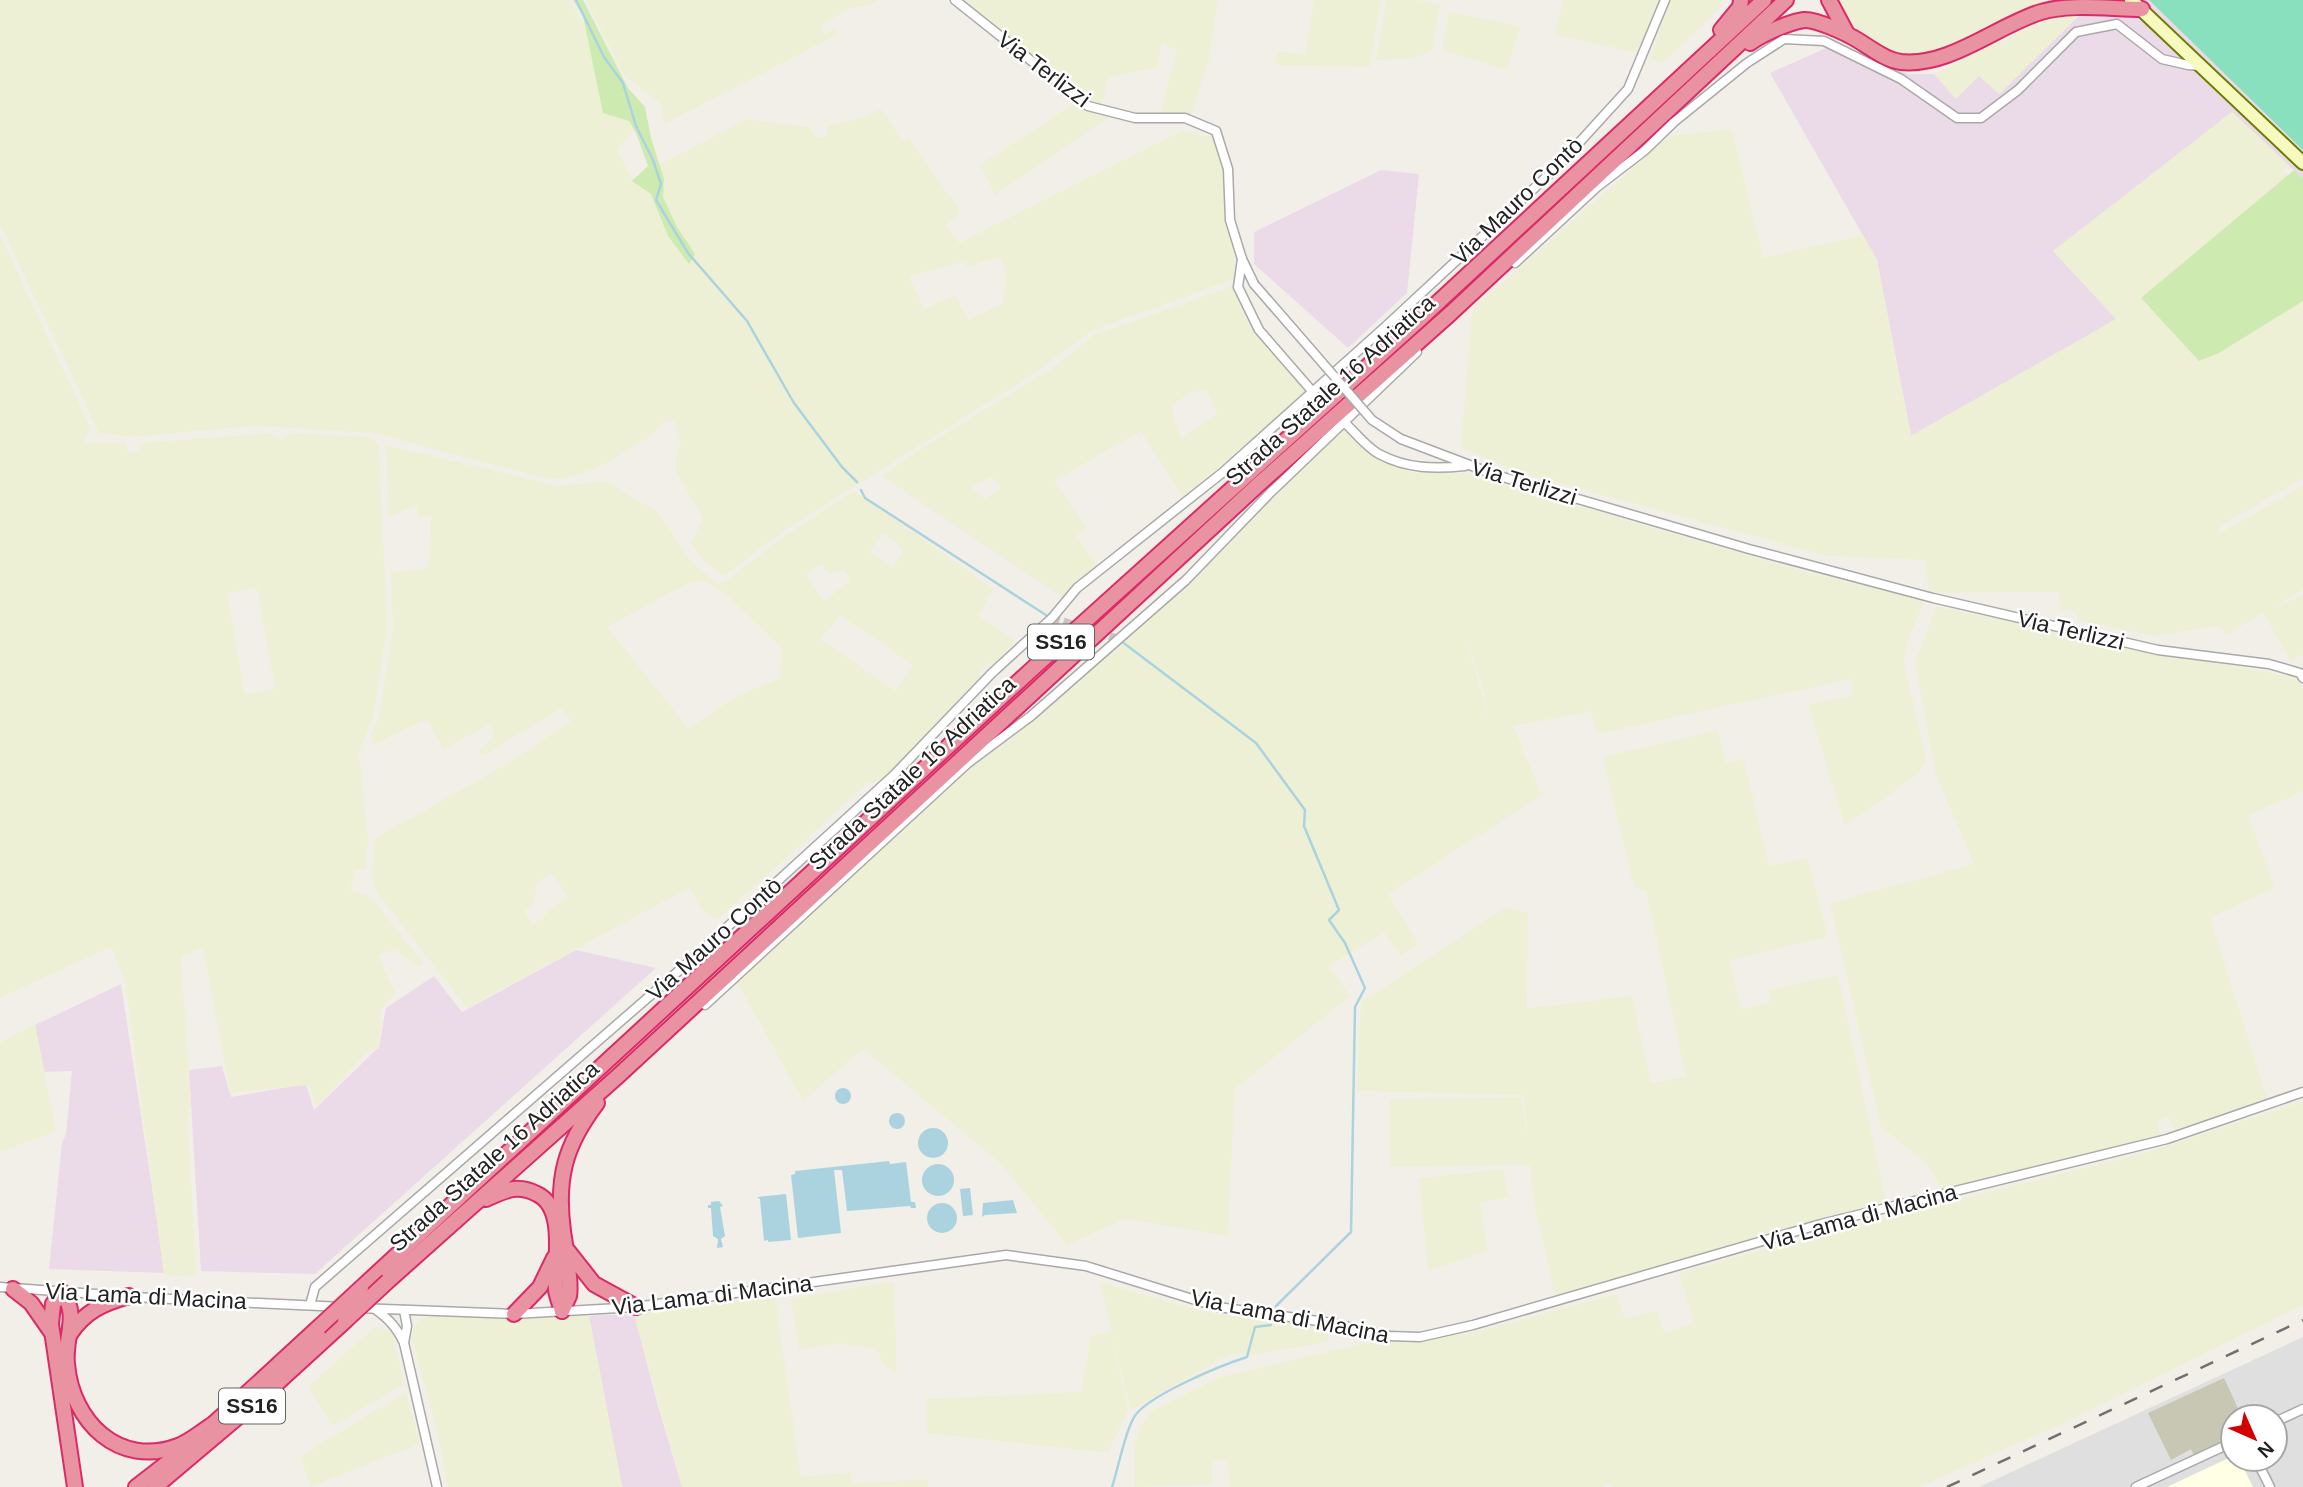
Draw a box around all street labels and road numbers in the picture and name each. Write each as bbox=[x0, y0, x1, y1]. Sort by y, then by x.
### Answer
street label: Via Terlizzi bbox=[993, 26, 1095, 112]
street label: Via Mauro Contò bbox=[1446, 132, 1588, 270]
street label: Strada Statale 16 Adriatica bbox=[1220, 289, 1440, 491]
street label: Via Terlizzi bbox=[1468, 454, 1580, 510]
street label: Via Terlizzi bbox=[2015, 605, 2127, 655]
road number: SS16 bbox=[1028, 624, 1094, 660]
street label: Strada Statale 16 Adriatica bbox=[804, 670, 1021, 875]
street label: Via Mauro Contò bbox=[641, 872, 787, 1006]
street label: Strada Statale 16 Adriatica bbox=[384, 1055, 604, 1257]
street label: Via Lama di Macina bbox=[1758, 1178, 1960, 1256]
street label: Via Lama di Macina bbox=[610, 1270, 814, 1320]
street label: Via Lama di Macina bbox=[45, 1278, 248, 1314]
street label: Via Lama di Macina bbox=[1189, 1284, 1392, 1348]
road number: SS16 bbox=[219, 1388, 285, 1424]

